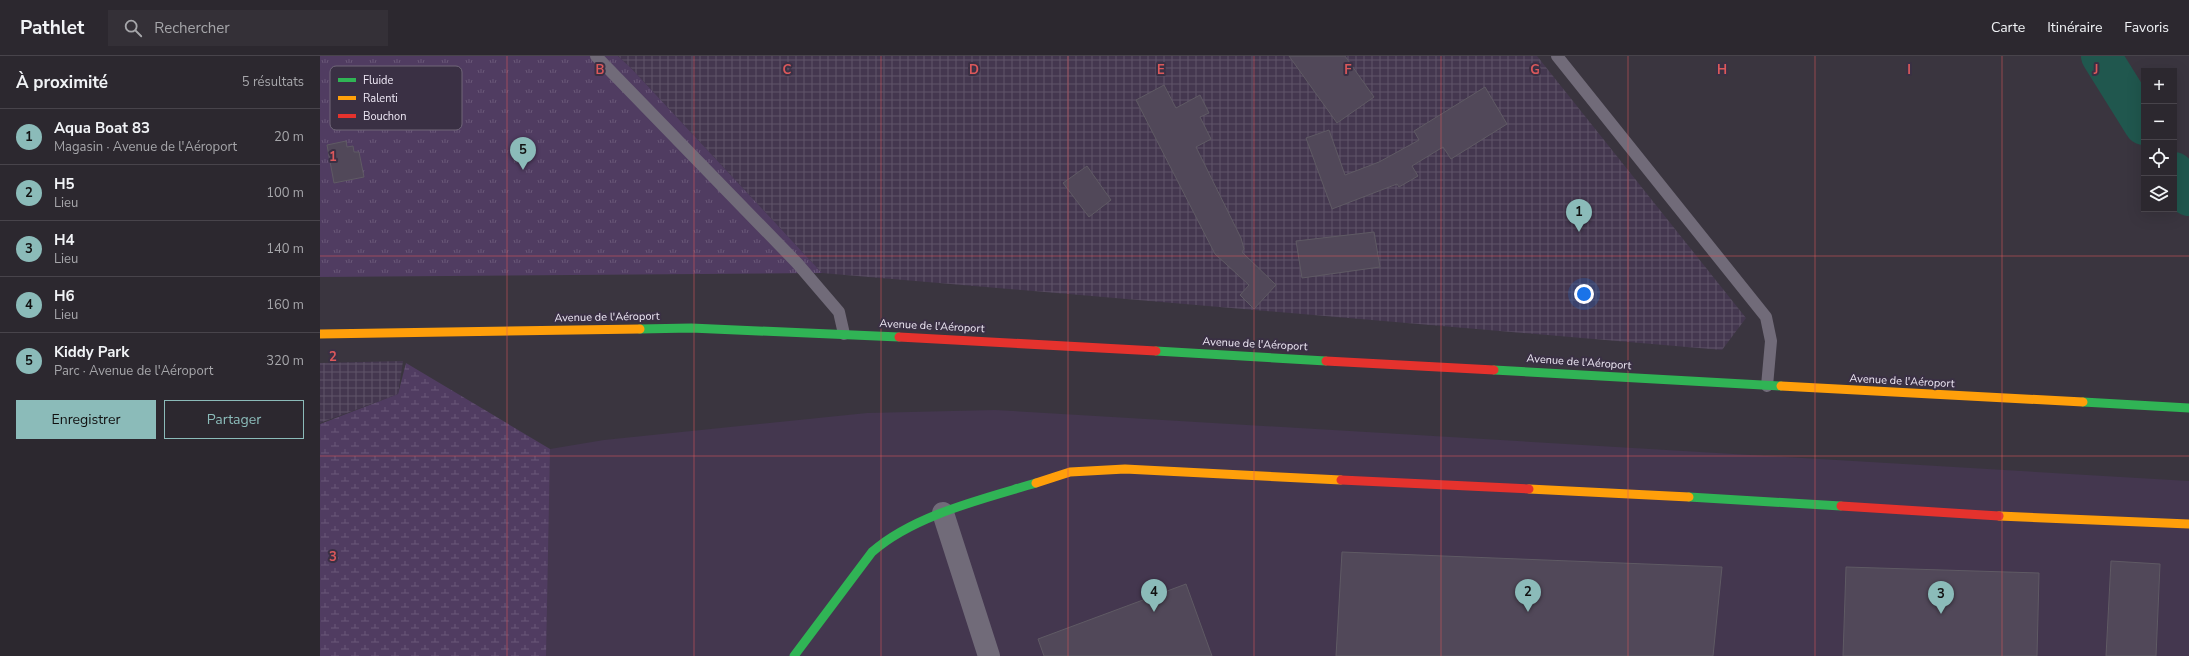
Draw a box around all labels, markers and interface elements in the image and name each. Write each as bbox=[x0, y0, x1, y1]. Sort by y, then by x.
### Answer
search box bbox=[108, 10, 388, 46]
text: Pathlet bbox=[20, 15, 84, 41]
icon: search bbox=[122, 17, 144, 39]
text: Rechercher bbox=[154, 18, 230, 38]
text: Carte bbox=[1991, 18, 2025, 37]
text: Itinéraire bbox=[2047, 18, 2102, 37]
text: Favoris bbox=[2124, 18, 2169, 37]
text: B bbox=[596, 61, 605, 79]
text: C bbox=[783, 61, 792, 79]
text: D bbox=[969, 61, 979, 79]
text: E bbox=[1157, 61, 1165, 79]
text: F bbox=[1344, 61, 1352, 79]
text: G bbox=[1530, 61, 1540, 79]
text: H bbox=[1717, 61, 1727, 79]
text: I bbox=[1907, 61, 1911, 79]
text: J bbox=[2093, 61, 2098, 79]
legend bbox=[330, 66, 462, 130]
map controls bbox=[2141, 68, 2177, 212]
button: + bbox=[2141, 68, 2177, 104]
text: À proximité bbox=[16, 71, 108, 94]
text: 5 résultats bbox=[242, 73, 304, 91]
text: Fluide bbox=[363, 73, 393, 88]
text: Ralenti bbox=[363, 91, 398, 106]
button: − bbox=[2141, 104, 2177, 140]
text: Bouchon bbox=[363, 109, 406, 124]
text: Aqua Boat 83 bbox=[54, 118, 150, 138]
text: 1 bbox=[25, 128, 33, 146]
text: 20 m bbox=[274, 128, 304, 146]
pin: 5 bbox=[510, 137, 536, 170]
text: Magasin · Avenue de l'Aéroport bbox=[54, 138, 237, 156]
button: locate bbox=[2141, 140, 2177, 176]
text: 1 bbox=[329, 148, 337, 166]
text: H5 bbox=[54, 174, 75, 194]
button: layers bbox=[2141, 176, 2177, 212]
text: 2 bbox=[25, 184, 33, 202]
text: 100 m bbox=[266, 184, 304, 202]
text: Lieu bbox=[54, 194, 78, 212]
pin: 1 bbox=[1566, 199, 1592, 232]
text: H4 bbox=[54, 230, 75, 250]
text: 3 bbox=[25, 240, 33, 258]
text: 140 m bbox=[266, 240, 304, 258]
text: Lieu bbox=[54, 250, 78, 268]
your location bbox=[1574, 284, 1594, 304]
text: H6 bbox=[54, 286, 75, 306]
text: 4 bbox=[25, 296, 33, 314]
text: 160 m bbox=[266, 296, 304, 314]
text: Lieu bbox=[54, 306, 78, 324]
street label: Avenue de l'Aéroport bbox=[554, 309, 660, 325]
street label: Avenue de l'Aéroport bbox=[879, 316, 985, 336]
street label: Avenue de l'Aéroport bbox=[1202, 334, 1308, 354]
text: Kiddy Park bbox=[54, 342, 129, 362]
text: 2 bbox=[329, 348, 337, 366]
street label: Avenue de l'Aéroport bbox=[1526, 351, 1632, 373]
text: 5 bbox=[25, 352, 33, 370]
text: 320 m bbox=[266, 352, 304, 370]
text: Parc · Avenue de l'Aéroport bbox=[54, 362, 213, 380]
street label: Avenue de l'Aéroport bbox=[1849, 371, 1955, 391]
button: Enregistrer bbox=[16, 400, 156, 439]
button: Partager bbox=[164, 400, 304, 439]
text: 3 bbox=[329, 548, 337, 566]
pin: 4 bbox=[1141, 579, 1167, 612]
pin: 2 bbox=[1515, 579, 1541, 612]
pin: 3 bbox=[1928, 581, 1954, 614]

